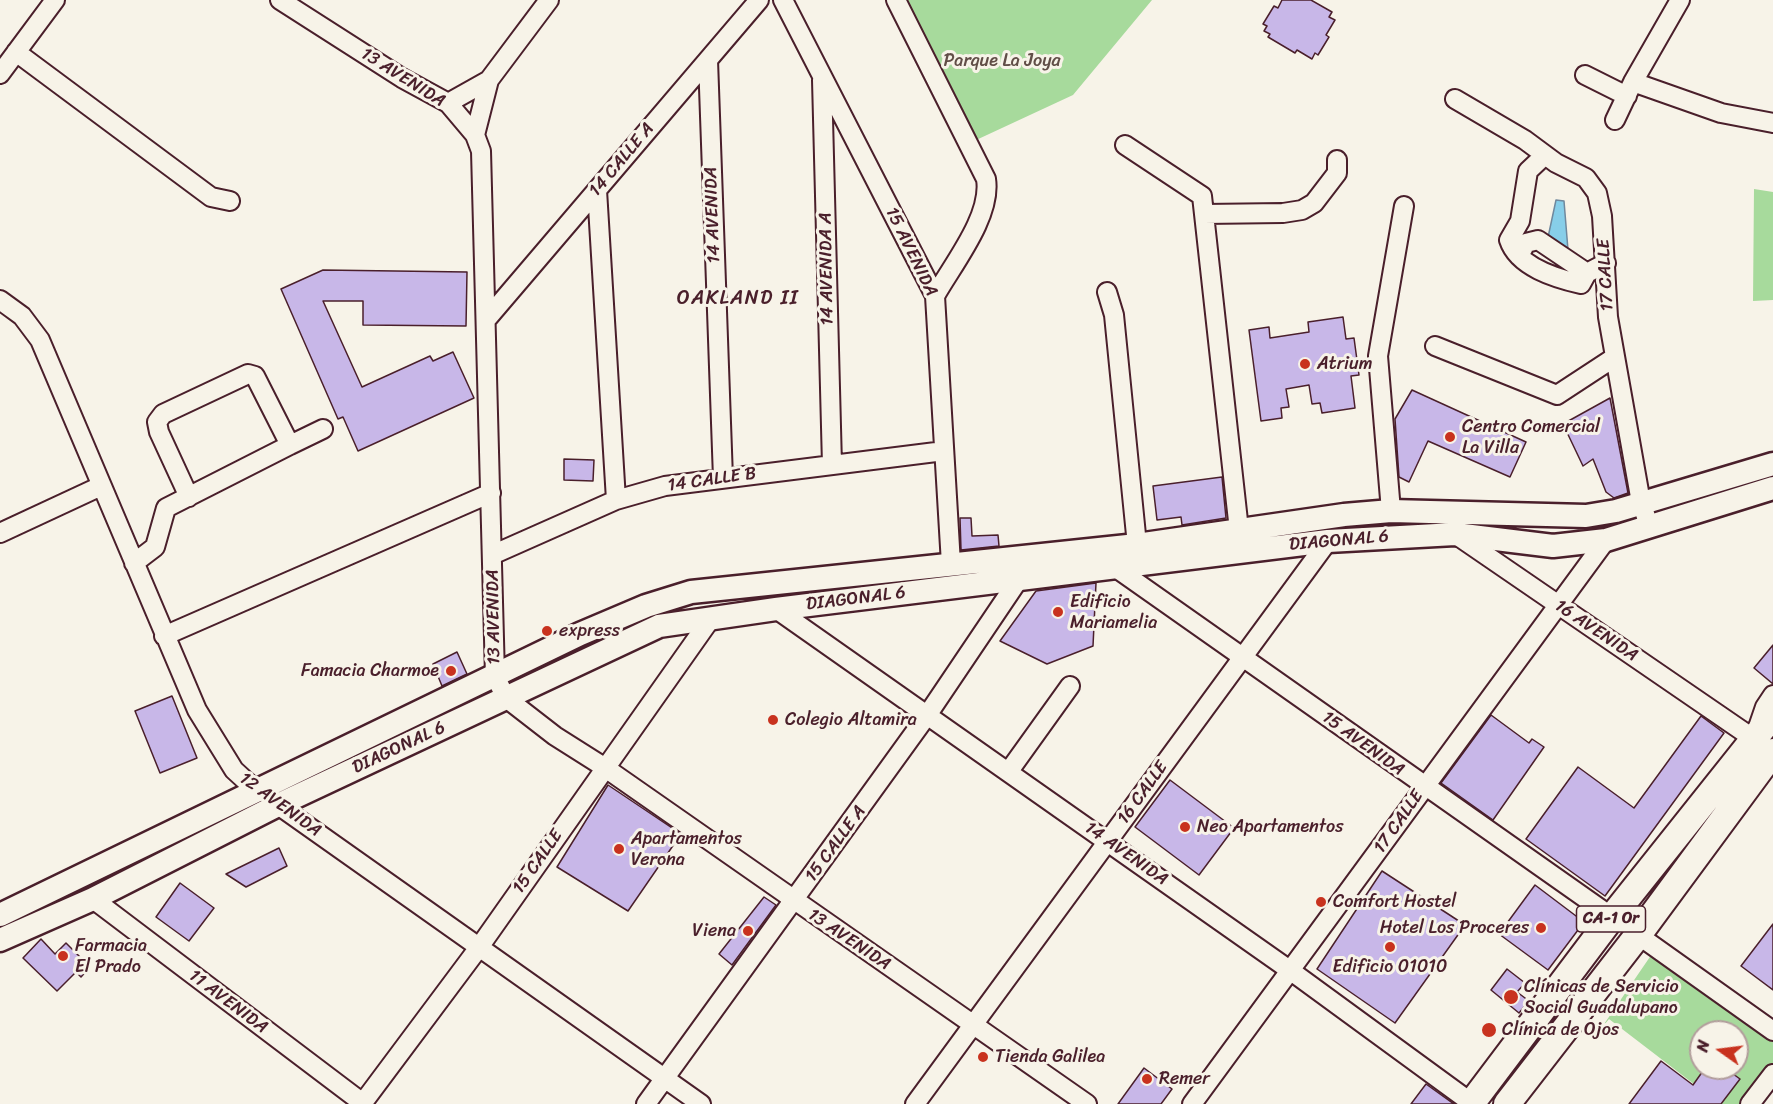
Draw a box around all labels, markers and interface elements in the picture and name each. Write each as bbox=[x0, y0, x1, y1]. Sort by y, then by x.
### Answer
street label: 13 AVENIDA bbox=[357, 44, 449, 112]
park label: Parque La Joya bbox=[943, 50, 1061, 72]
street label: 14 CALLE A bbox=[585, 119, 659, 201]
street label: 14 AVENIDA bbox=[701, 166, 725, 264]
street label: 15 AVENIDA bbox=[880, 204, 942, 300]
street label: 14 AVENIDA A bbox=[815, 212, 839, 326]
street label: 17 CALLE bbox=[1593, 238, 1619, 312]
district label: OAKLAND II bbox=[678, 287, 798, 311]
place label: Atrium bbox=[1317, 353, 1372, 375]
marker: Atrium bbox=[1298, 357, 1312, 371]
place label: Centro Comercial La Villa bbox=[1462, 416, 1600, 458]
marker: Centro Comercial La Villa bbox=[1443, 430, 1457, 444]
street label: 14 CALLE B bbox=[666, 463, 758, 497]
street label: DIAGONAL 6 bbox=[1288, 526, 1390, 556]
street label: 13 AVENIDA bbox=[482, 569, 506, 665]
street label: DIAGONAL 6 bbox=[805, 582, 907, 616]
place label: Edificio Mariamelia bbox=[1070, 591, 1157, 634]
street label: 16 AVENIDA bbox=[1550, 595, 1642, 667]
marker: Edificio Mariamelia bbox=[1051, 605, 1065, 619]
place label: express bbox=[559, 620, 620, 642]
marker: express bbox=[540, 624, 554, 638]
place label: Famacia Charmoe bbox=[301, 660, 439, 682]
marker: Famacia Charmoe bbox=[444, 664, 458, 678]
street label: 15 AVENIDA bbox=[1318, 707, 1408, 781]
place label: Colegio Altamira bbox=[785, 709, 917, 731]
marker: Colegio Altamira bbox=[766, 713, 780, 727]
street label: DIAGONAL 6 bbox=[349, 717, 449, 779]
street label: 16 CALLE bbox=[1113, 757, 1173, 829]
street label: 12 AVENIDA bbox=[235, 768, 325, 842]
street label: 17 CALLE bbox=[1369, 786, 1429, 858]
street label: 15 CALLE A bbox=[801, 801, 871, 887]
place label: Neo Apartamentos bbox=[1197, 816, 1343, 838]
street label: 14 AVENIDA bbox=[1080, 817, 1172, 891]
marker: Neo Apartamentos bbox=[1178, 820, 1192, 834]
street label: 15 CALLE bbox=[508, 826, 568, 898]
place label: Apartamentos Verona bbox=[631, 828, 742, 870]
marker: Apartamentos Verona bbox=[612, 842, 626, 856]
place label: Comfort Hostel bbox=[1333, 891, 1456, 913]
marker: Comfort Hostel bbox=[1314, 895, 1328, 909]
street label: 13 AVENIDA bbox=[803, 904, 895, 976]
road number: CA-1 Or bbox=[1576, 906, 1646, 932]
place label: Hotel Los Proceres bbox=[1380, 917, 1529, 939]
place label: Viena bbox=[692, 920, 736, 942]
marker: Hotel Los Proceres bbox=[1534, 921, 1548, 935]
marker: Viena bbox=[741, 924, 755, 938]
place label: Farmacia El Prado bbox=[75, 935, 147, 978]
marker: Edificio 01010 bbox=[1383, 940, 1397, 954]
marker: Farmacia El Prado bbox=[56, 949, 70, 963]
place label: Edificio 01010 bbox=[1333, 956, 1447, 978]
street label: 11 AVENIDA bbox=[184, 965, 272, 1039]
place label: Clínicas de Servicio Social Guadalupano bbox=[1524, 976, 1679, 1018]
marker: Clínicas de Servicio Social Guadalupano bbox=[1502, 988, 1520, 1006]
place label: Clínica de Ojos bbox=[1502, 1019, 1619, 1041]
north arrow bbox=[1689, 1020, 1749, 1080]
marker: Clínica de Ojos bbox=[1480, 1021, 1498, 1039]
text: N bbox=[1688, 1037, 1718, 1055]
place label: Tienda Galilea bbox=[995, 1046, 1105, 1068]
marker: Tienda Galilea bbox=[976, 1050, 990, 1064]
place label: Remer bbox=[1159, 1068, 1210, 1090]
marker: Remer bbox=[1140, 1072, 1154, 1086]

